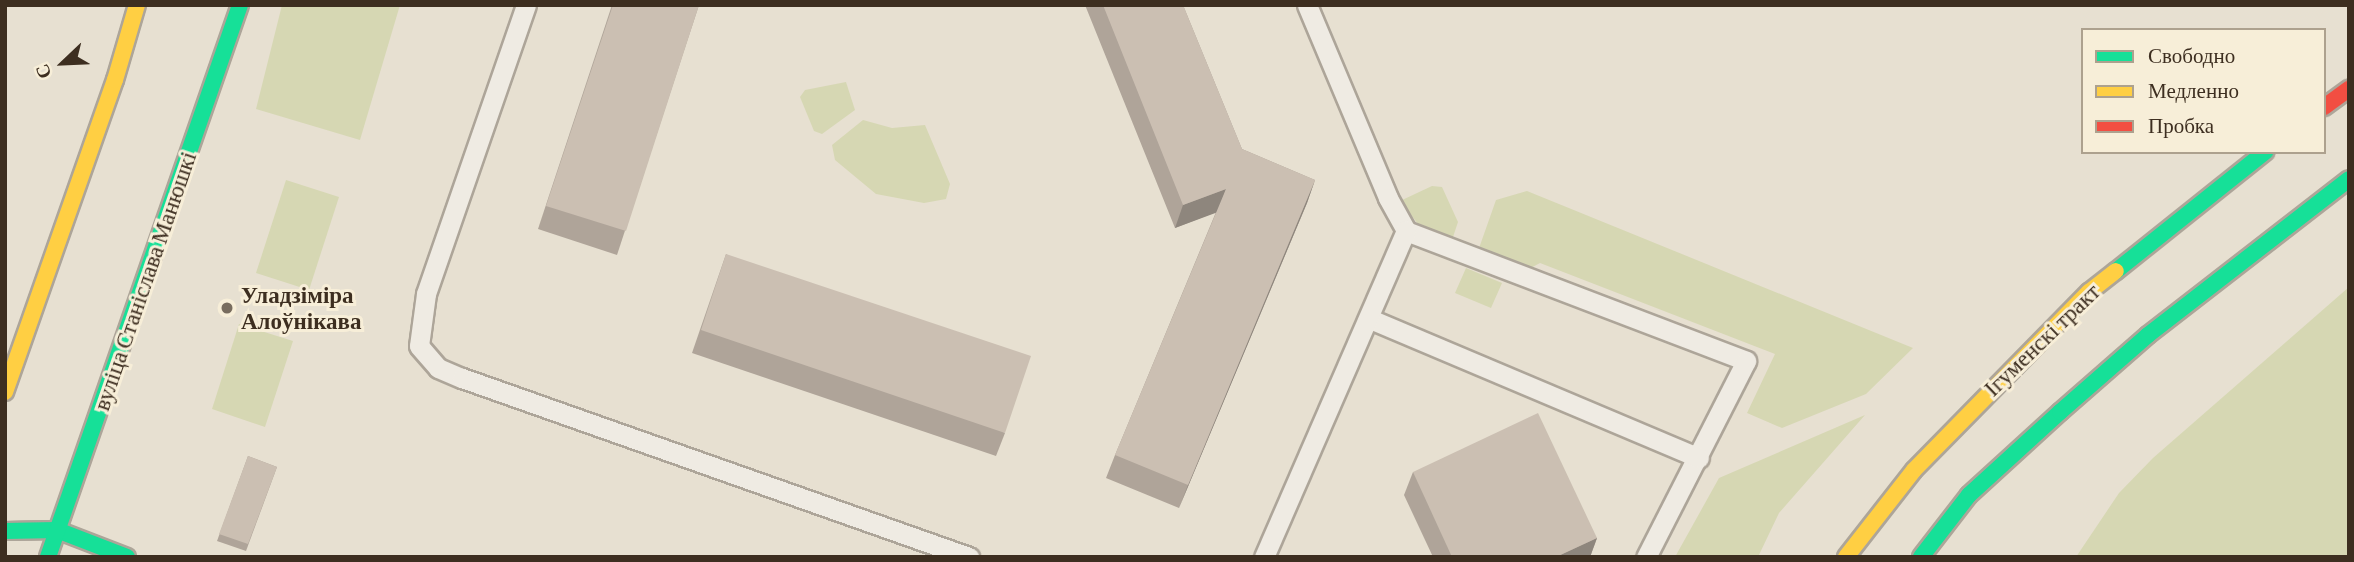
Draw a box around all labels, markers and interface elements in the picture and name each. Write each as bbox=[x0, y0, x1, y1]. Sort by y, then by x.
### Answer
north arrow bbox=[28, 28, 98, 98]
legend bbox=[2081, 28, 2326, 154]
text: Свободно bbox=[2148, 44, 2235, 68]
text: С bbox=[31, 61, 56, 82]
text: Медленно bbox=[2148, 79, 2239, 103]
text: Пробка bbox=[2148, 114, 2214, 138]
street label: вуліца Станіслава Манюшкі bbox=[88, 148, 202, 414]
street label: Ігуменскі тракт bbox=[1978, 278, 2106, 402]
place label: Уладзіміра Алоўнікава bbox=[241, 281, 361, 335]
marker: Уладзіміра Алоўнікава bbox=[219, 300, 235, 316]

